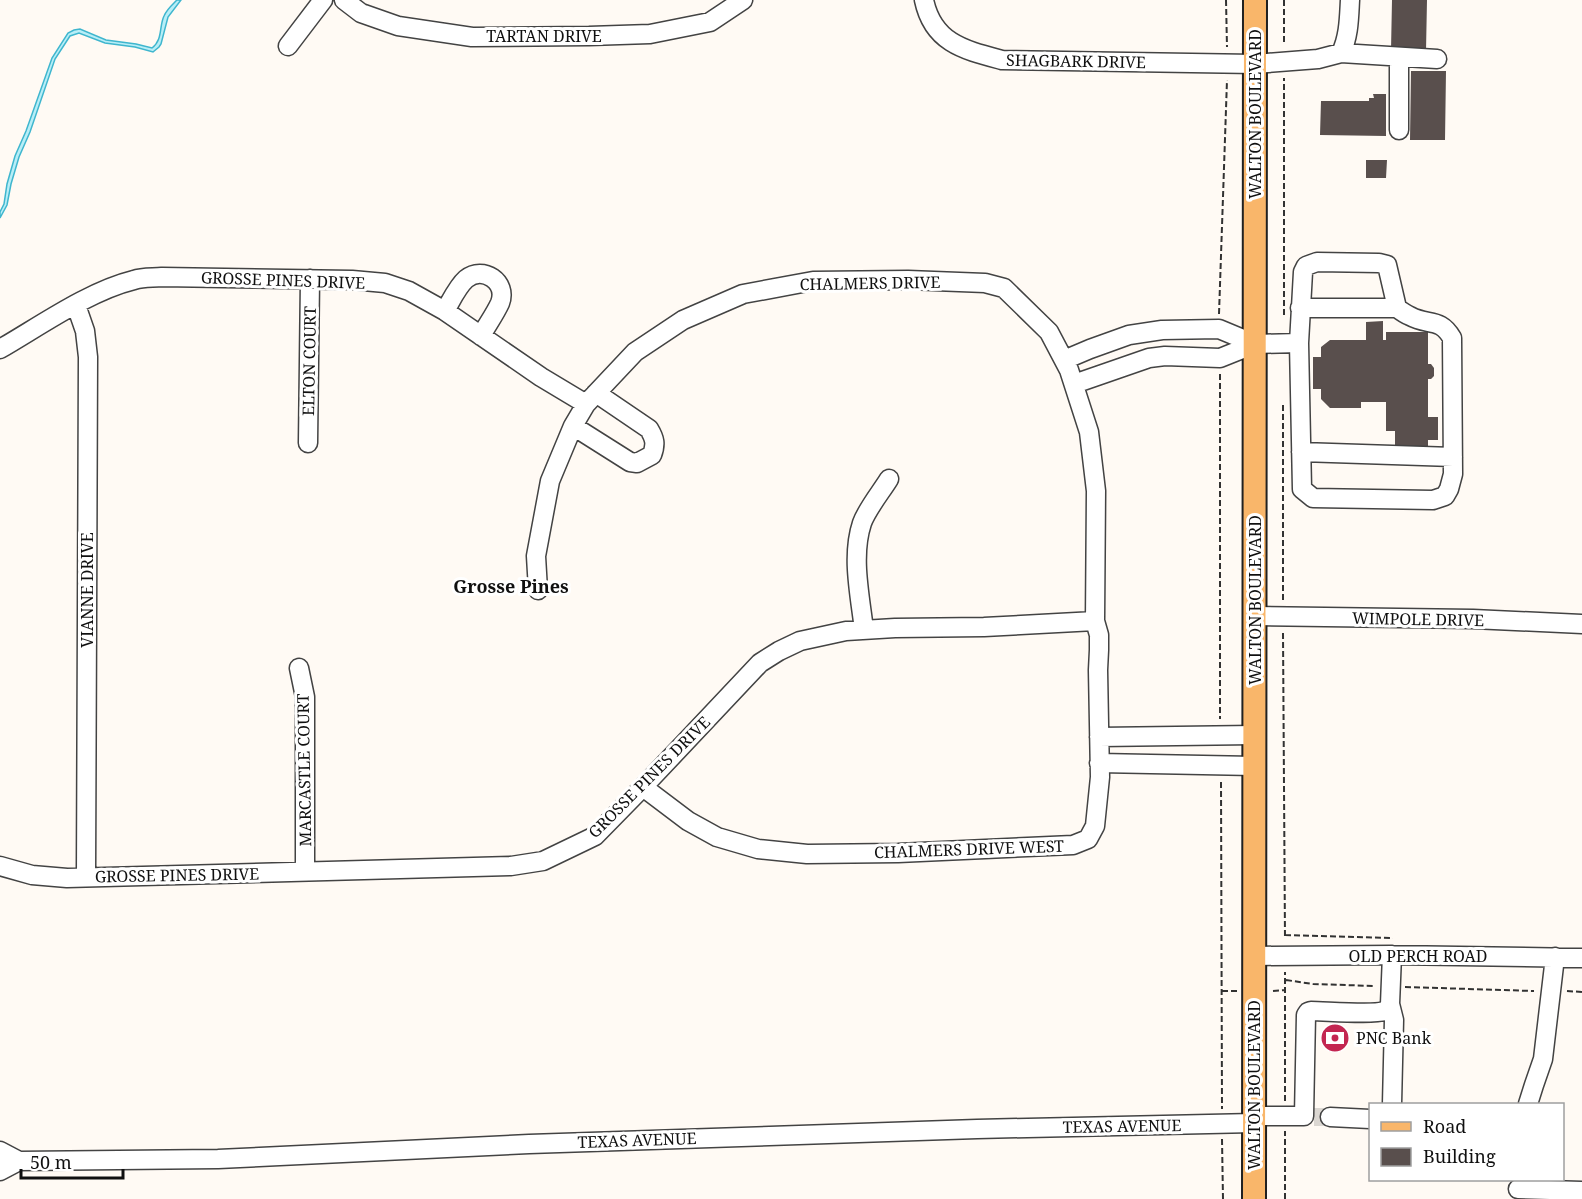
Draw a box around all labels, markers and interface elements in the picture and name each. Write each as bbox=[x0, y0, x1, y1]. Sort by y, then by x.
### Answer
street label: TARTAN DRIVE bbox=[486, 25, 602, 47]
street label: WALTON BOULEVARD bbox=[1244, 29, 1266, 199]
street label: SHAGBARK DRIVE bbox=[1006, 49, 1146, 73]
street label: GROSSE PINES DRIVE bbox=[200, 266, 366, 294]
street label: CHALMERS DRIVE bbox=[799, 271, 941, 295]
street label: ELTON COURT bbox=[297, 306, 321, 416]
street label: WALTON BOULEVARD bbox=[1244, 515, 1266, 685]
street label: VIANNE DRIVE bbox=[76, 532, 98, 648]
district label: Grosse Pines bbox=[453, 574, 569, 598]
street label: WIMPOLE DRIVE bbox=[1352, 607, 1484, 631]
street label: MARCASTLE COURT bbox=[292, 693, 316, 847]
street label: GROSSE PINES DRIVE bbox=[583, 711, 715, 843]
street label: CHALMERS DRIVE WEST bbox=[874, 835, 1064, 863]
street label: GROSSE PINES DRIVE bbox=[95, 863, 259, 887]
street label: OLD PERCH ROAD bbox=[1349, 945, 1487, 967]
street label: WALTON BOULEVARD bbox=[1243, 1000, 1265, 1170]
bank icon: PNC Bank bbox=[1319, 1022, 1351, 1054]
place label: PNC Bank bbox=[1356, 1027, 1432, 1049]
legend bbox=[1369, 1103, 1564, 1181]
street label: TEXAS AVENUE bbox=[1062, 1114, 1182, 1138]
text: Road bbox=[1423, 1114, 1466, 1138]
street label: TEXAS AVENUE bbox=[577, 1127, 697, 1153]
scale bar bbox=[21, 1142, 123, 1180]
text: Building bbox=[1423, 1144, 1496, 1168]
text: 50 m bbox=[30, 1150, 72, 1174]

